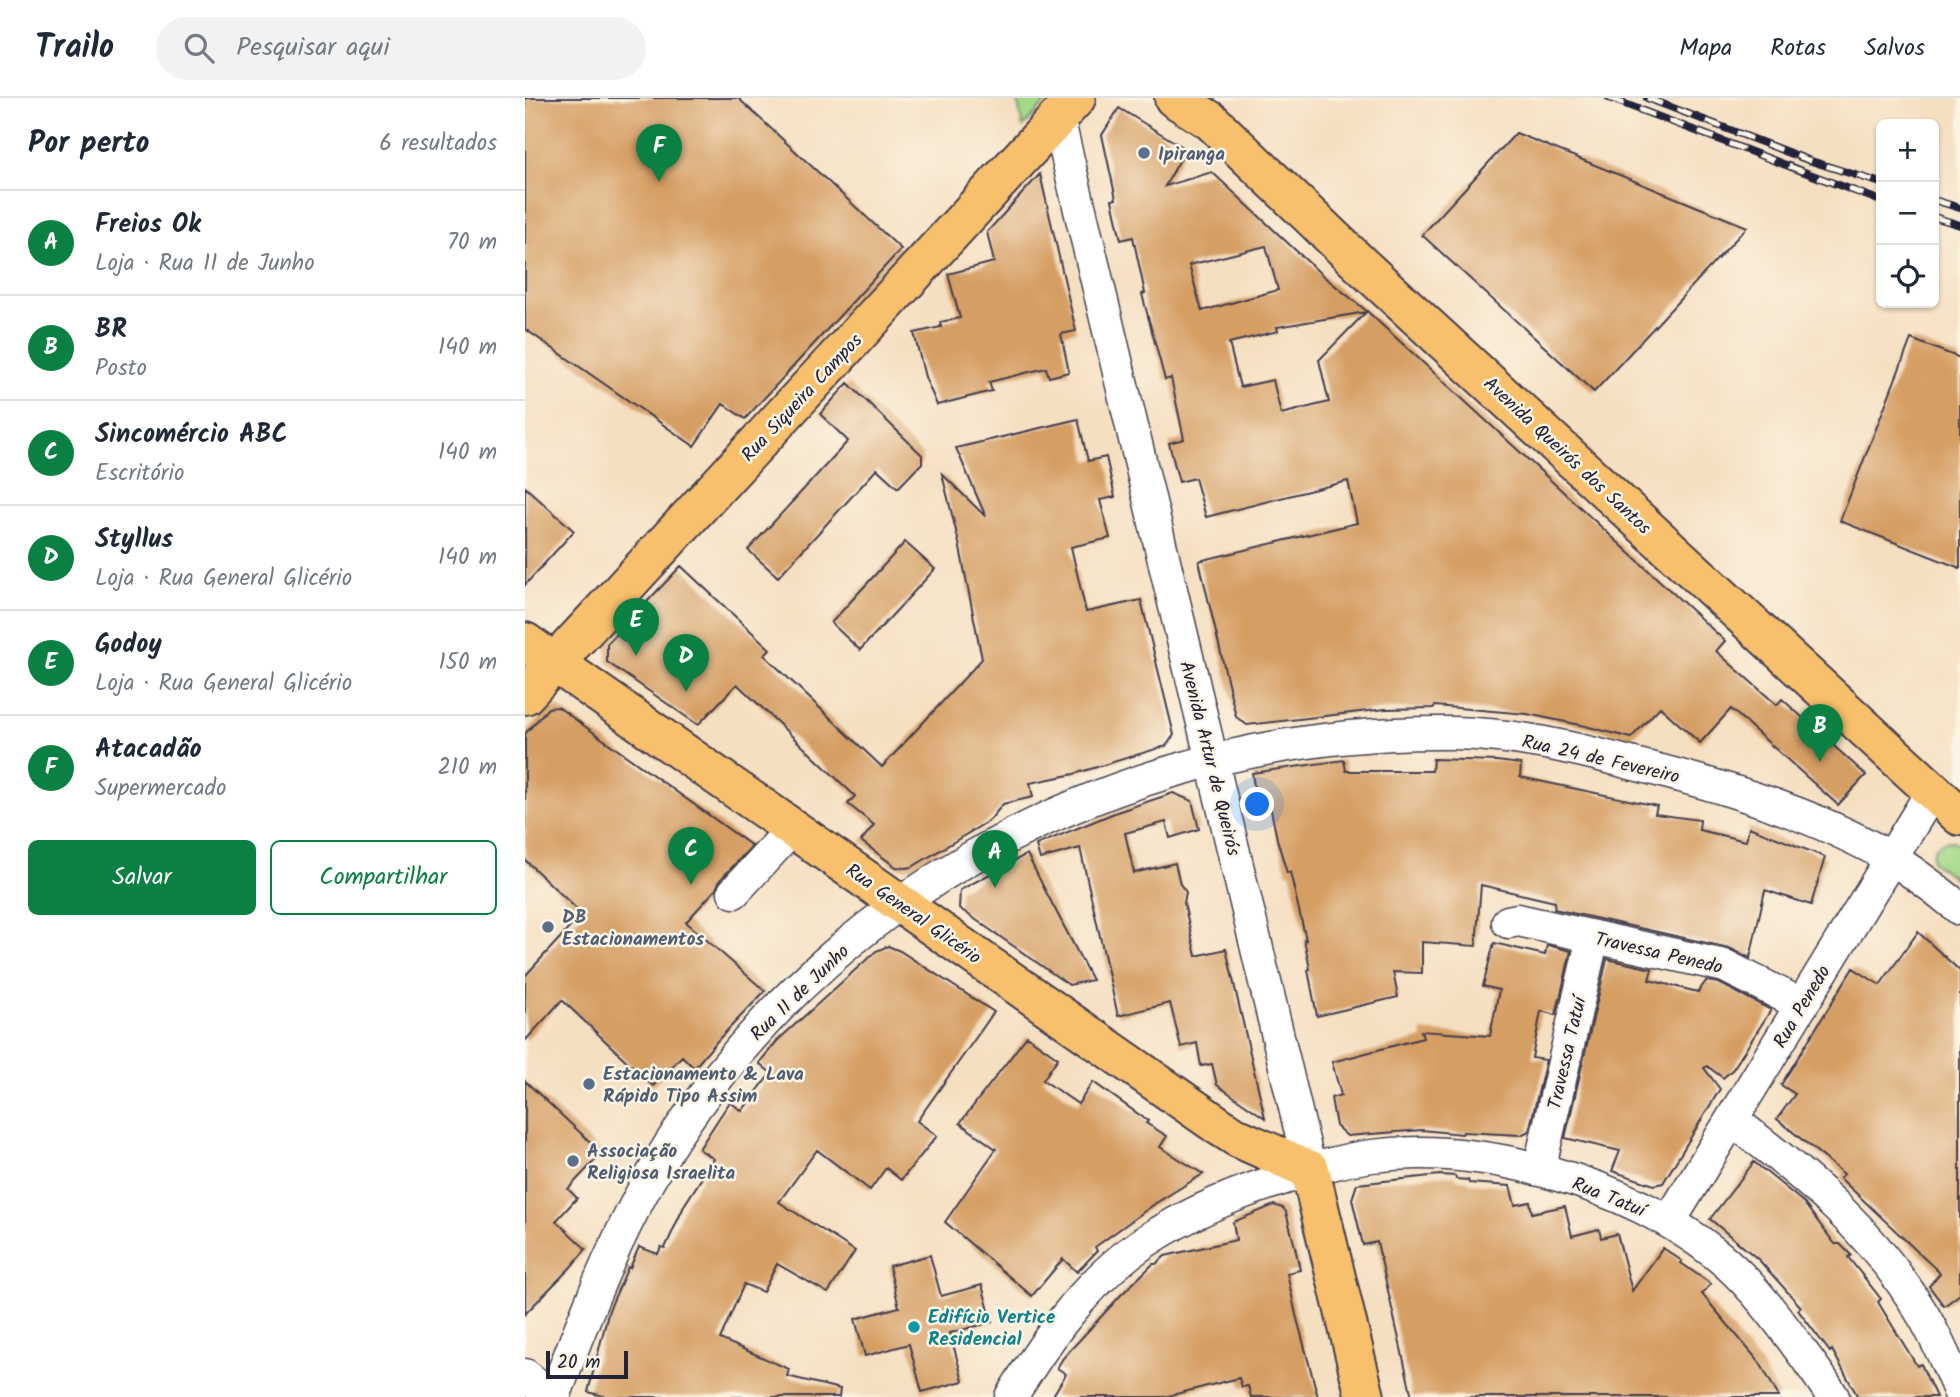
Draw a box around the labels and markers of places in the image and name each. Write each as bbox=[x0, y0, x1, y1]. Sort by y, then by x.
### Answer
pin: F bbox=[636, 124, 682, 182]
place label: Ipiranga bbox=[1158, 140, 1225, 170]
marker: Ipiranga bbox=[1136, 145, 1152, 161]
pin: E bbox=[613, 598, 659, 656]
pin: D bbox=[663, 634, 709, 692]
pin: B bbox=[1797, 704, 1843, 762]
pin: C bbox=[668, 827, 714, 885]
pin: A bbox=[972, 830, 1018, 888]
place label: DB Estacionamentos bbox=[562, 903, 704, 955]
marker: DB Estacionamentos bbox=[540, 919, 556, 935]
place label: Estacionamento & Lava Rápido Tipo Assim bbox=[603, 1060, 804, 1112]
marker: Estacionamento & Lava Rápido Tipo Assim bbox=[581, 1076, 597, 1092]
place label: Associação Religiosa Israelita bbox=[587, 1137, 735, 1189]
marker: Associação Religiosa Israelita bbox=[565, 1153, 581, 1169]
place label: Edifício Vertice Residencial bbox=[928, 1303, 1055, 1355]
marker: Edifício Vertice Residencial bbox=[906, 1319, 922, 1335]

